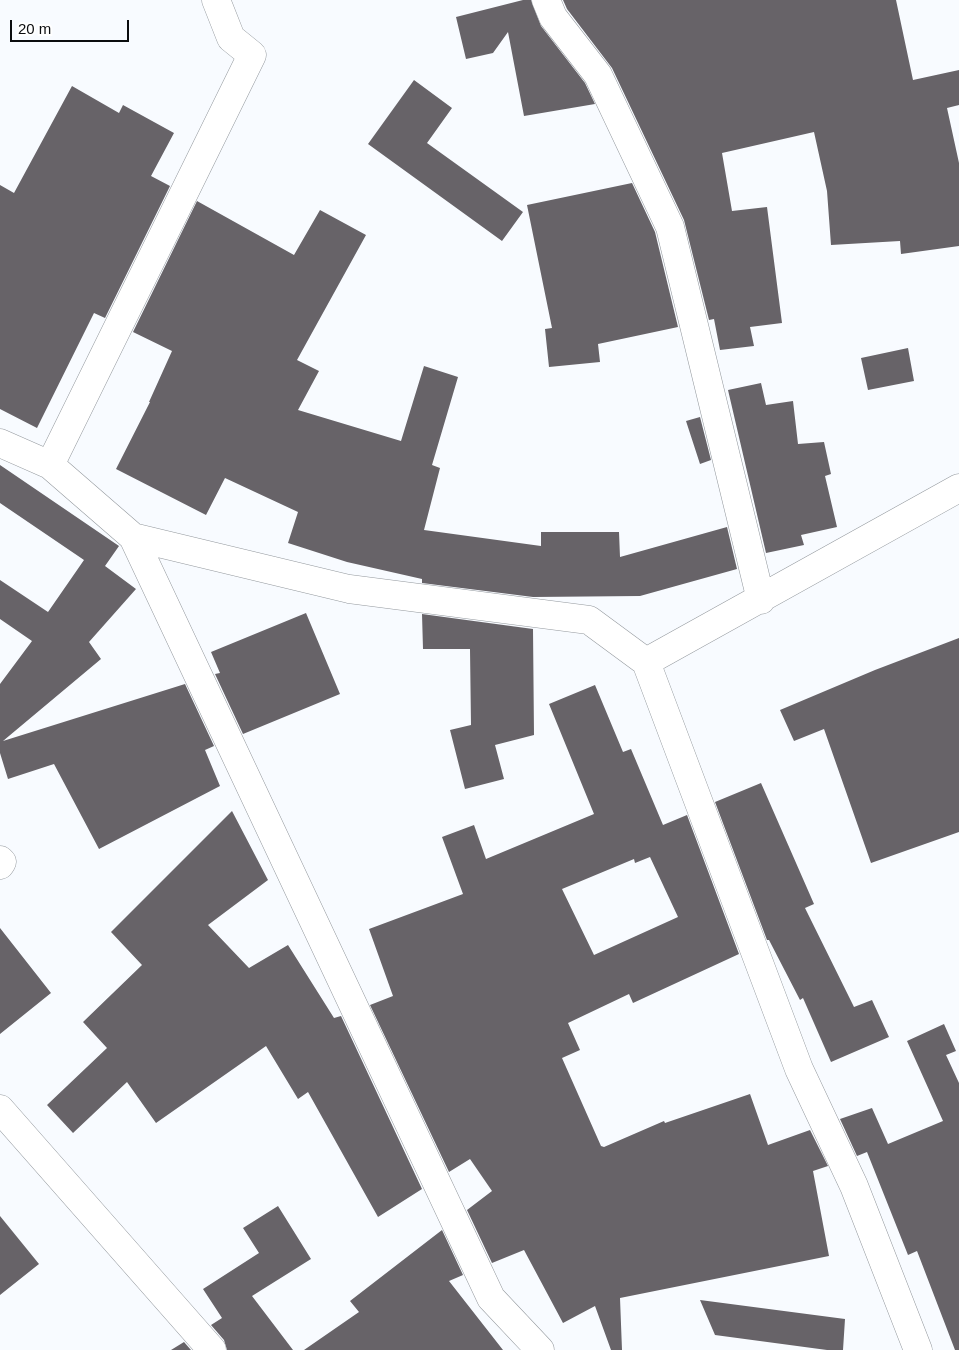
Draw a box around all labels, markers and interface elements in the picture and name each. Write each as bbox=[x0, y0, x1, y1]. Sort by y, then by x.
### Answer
scale bar bbox=[12, 10, 131, 42]
text: 20 m bbox=[18, 20, 51, 37]

